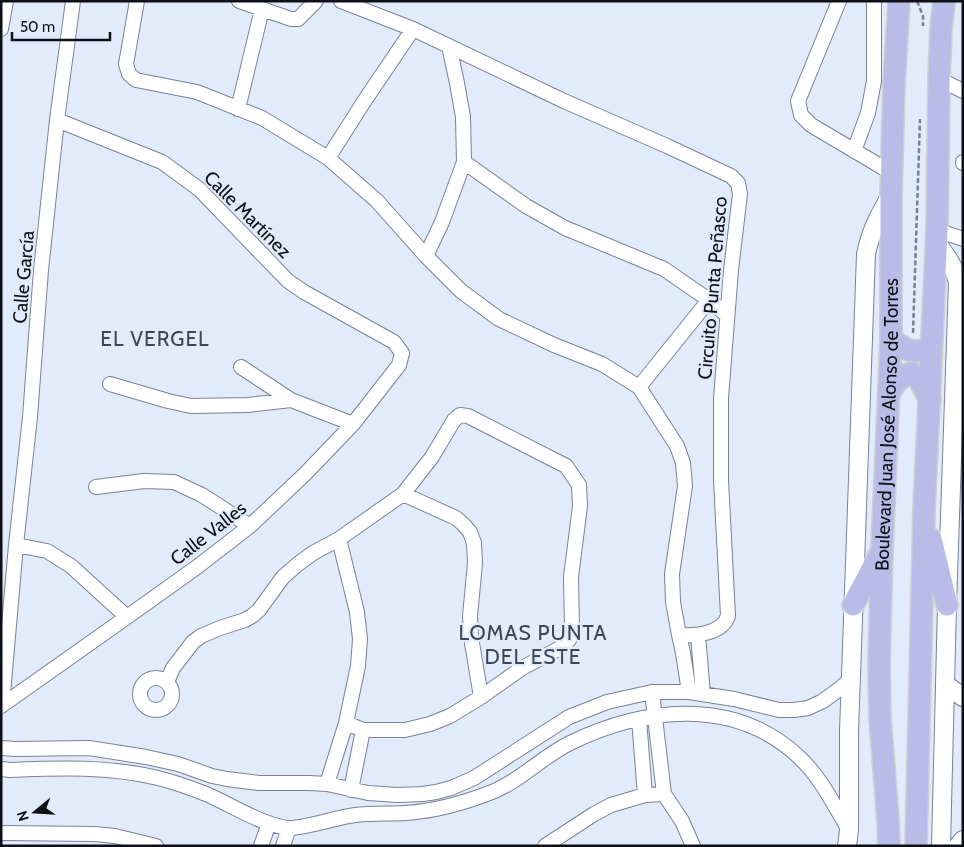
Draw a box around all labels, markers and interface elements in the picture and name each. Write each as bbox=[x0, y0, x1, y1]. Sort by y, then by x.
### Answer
scale bar bbox=[12, 10, 110, 42]
text: 50 m bbox=[20, 18, 55, 36]
street label: Calle Martínez bbox=[199, 166, 296, 263]
street label: Circuito Punta Peñasco bbox=[693, 196, 732, 381]
street label: Calle García bbox=[8, 230, 39, 324]
street label: Boulevard Juan José Alonso de Torres bbox=[870, 278, 903, 571]
district label: EL VERGEL bbox=[100, 326, 210, 351]
street label: Calle Valles bbox=[166, 497, 251, 570]
district label: LOMAS PUNTA DEL ESTE bbox=[458, 620, 608, 669]
north arrow bbox=[10, 787, 60, 837]
text: N bbox=[13, 809, 33, 824]

